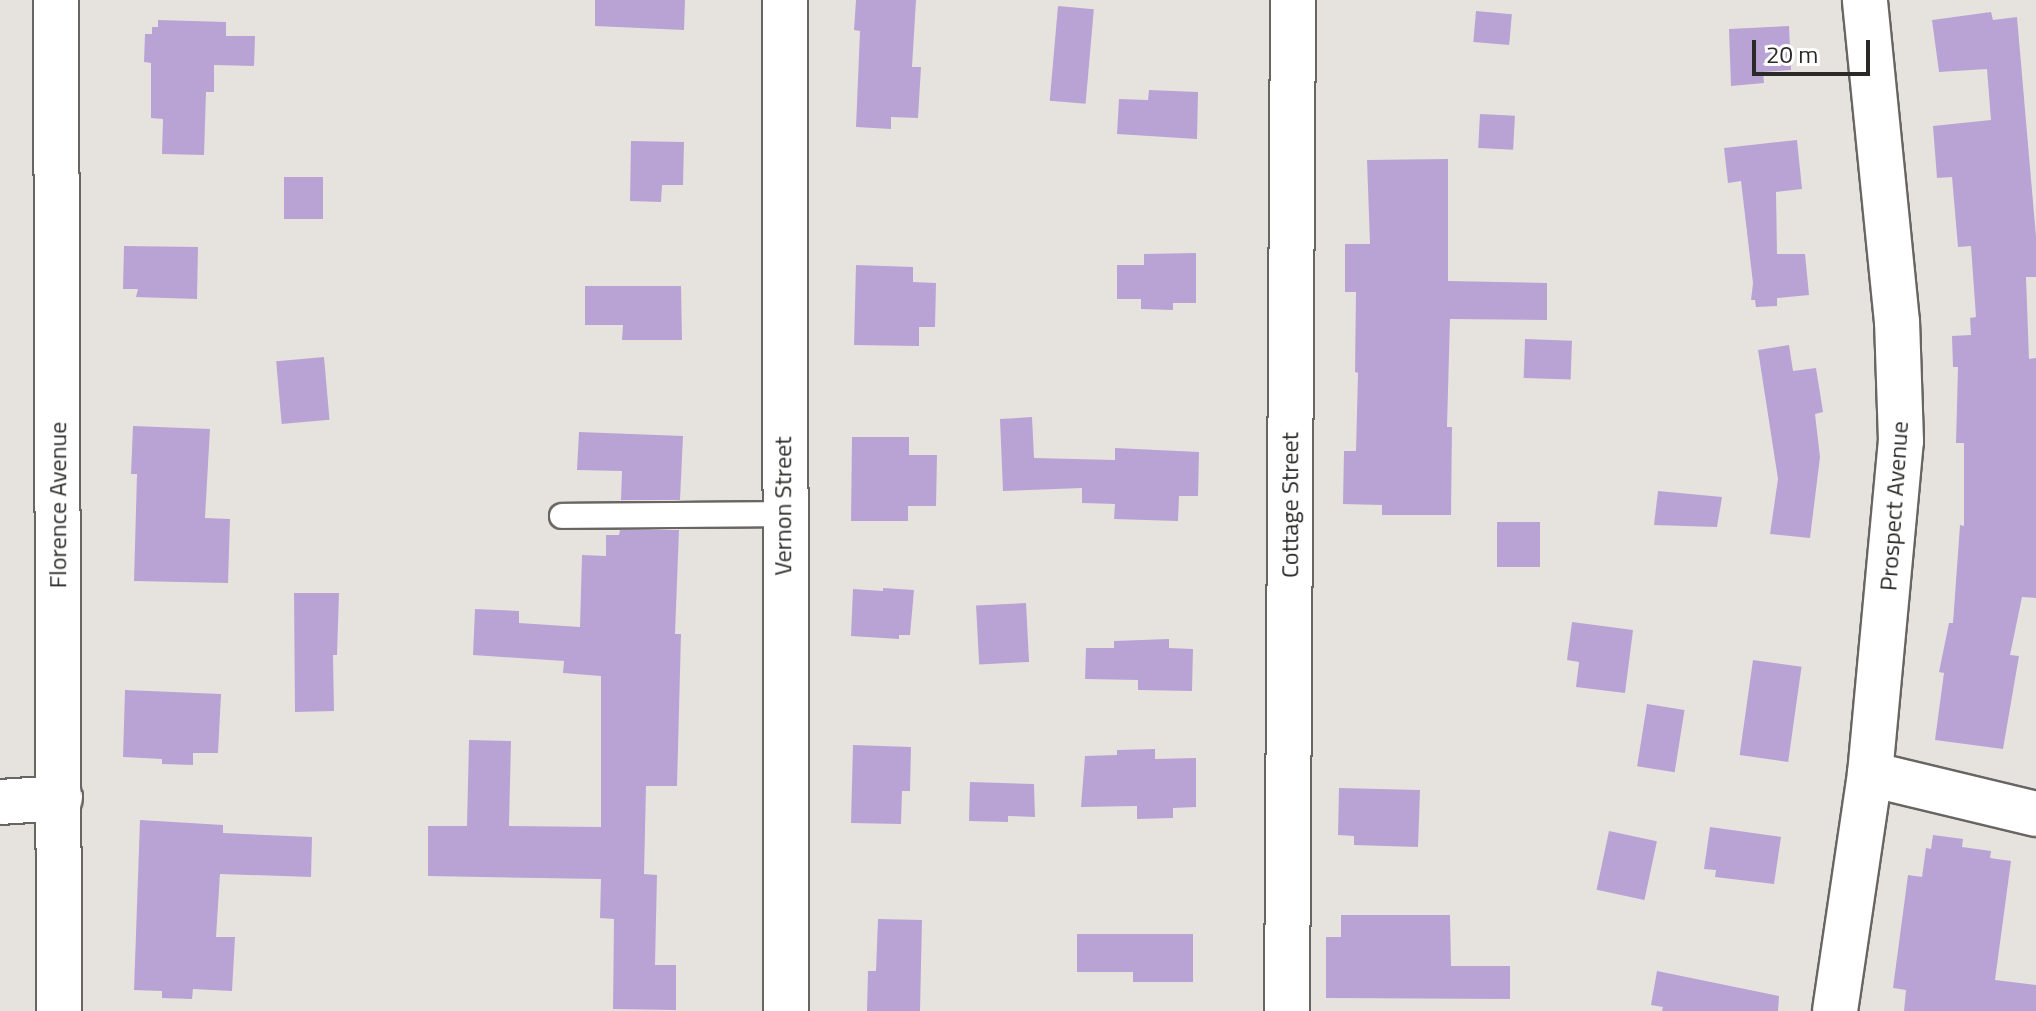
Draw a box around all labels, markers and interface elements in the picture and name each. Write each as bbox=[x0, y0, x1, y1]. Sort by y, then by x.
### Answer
scale bar bbox=[1756, 24, 1874, 74]
text: 20 m bbox=[1766, 36, 1818, 72]
street label: Prospect Avenue bbox=[1874, 420, 1914, 592]
street label: Florence Avenue bbox=[44, 422, 72, 588]
street label: Cottage Street bbox=[1276, 432, 1304, 578]
street label: Vernon Street bbox=[769, 436, 797, 576]

